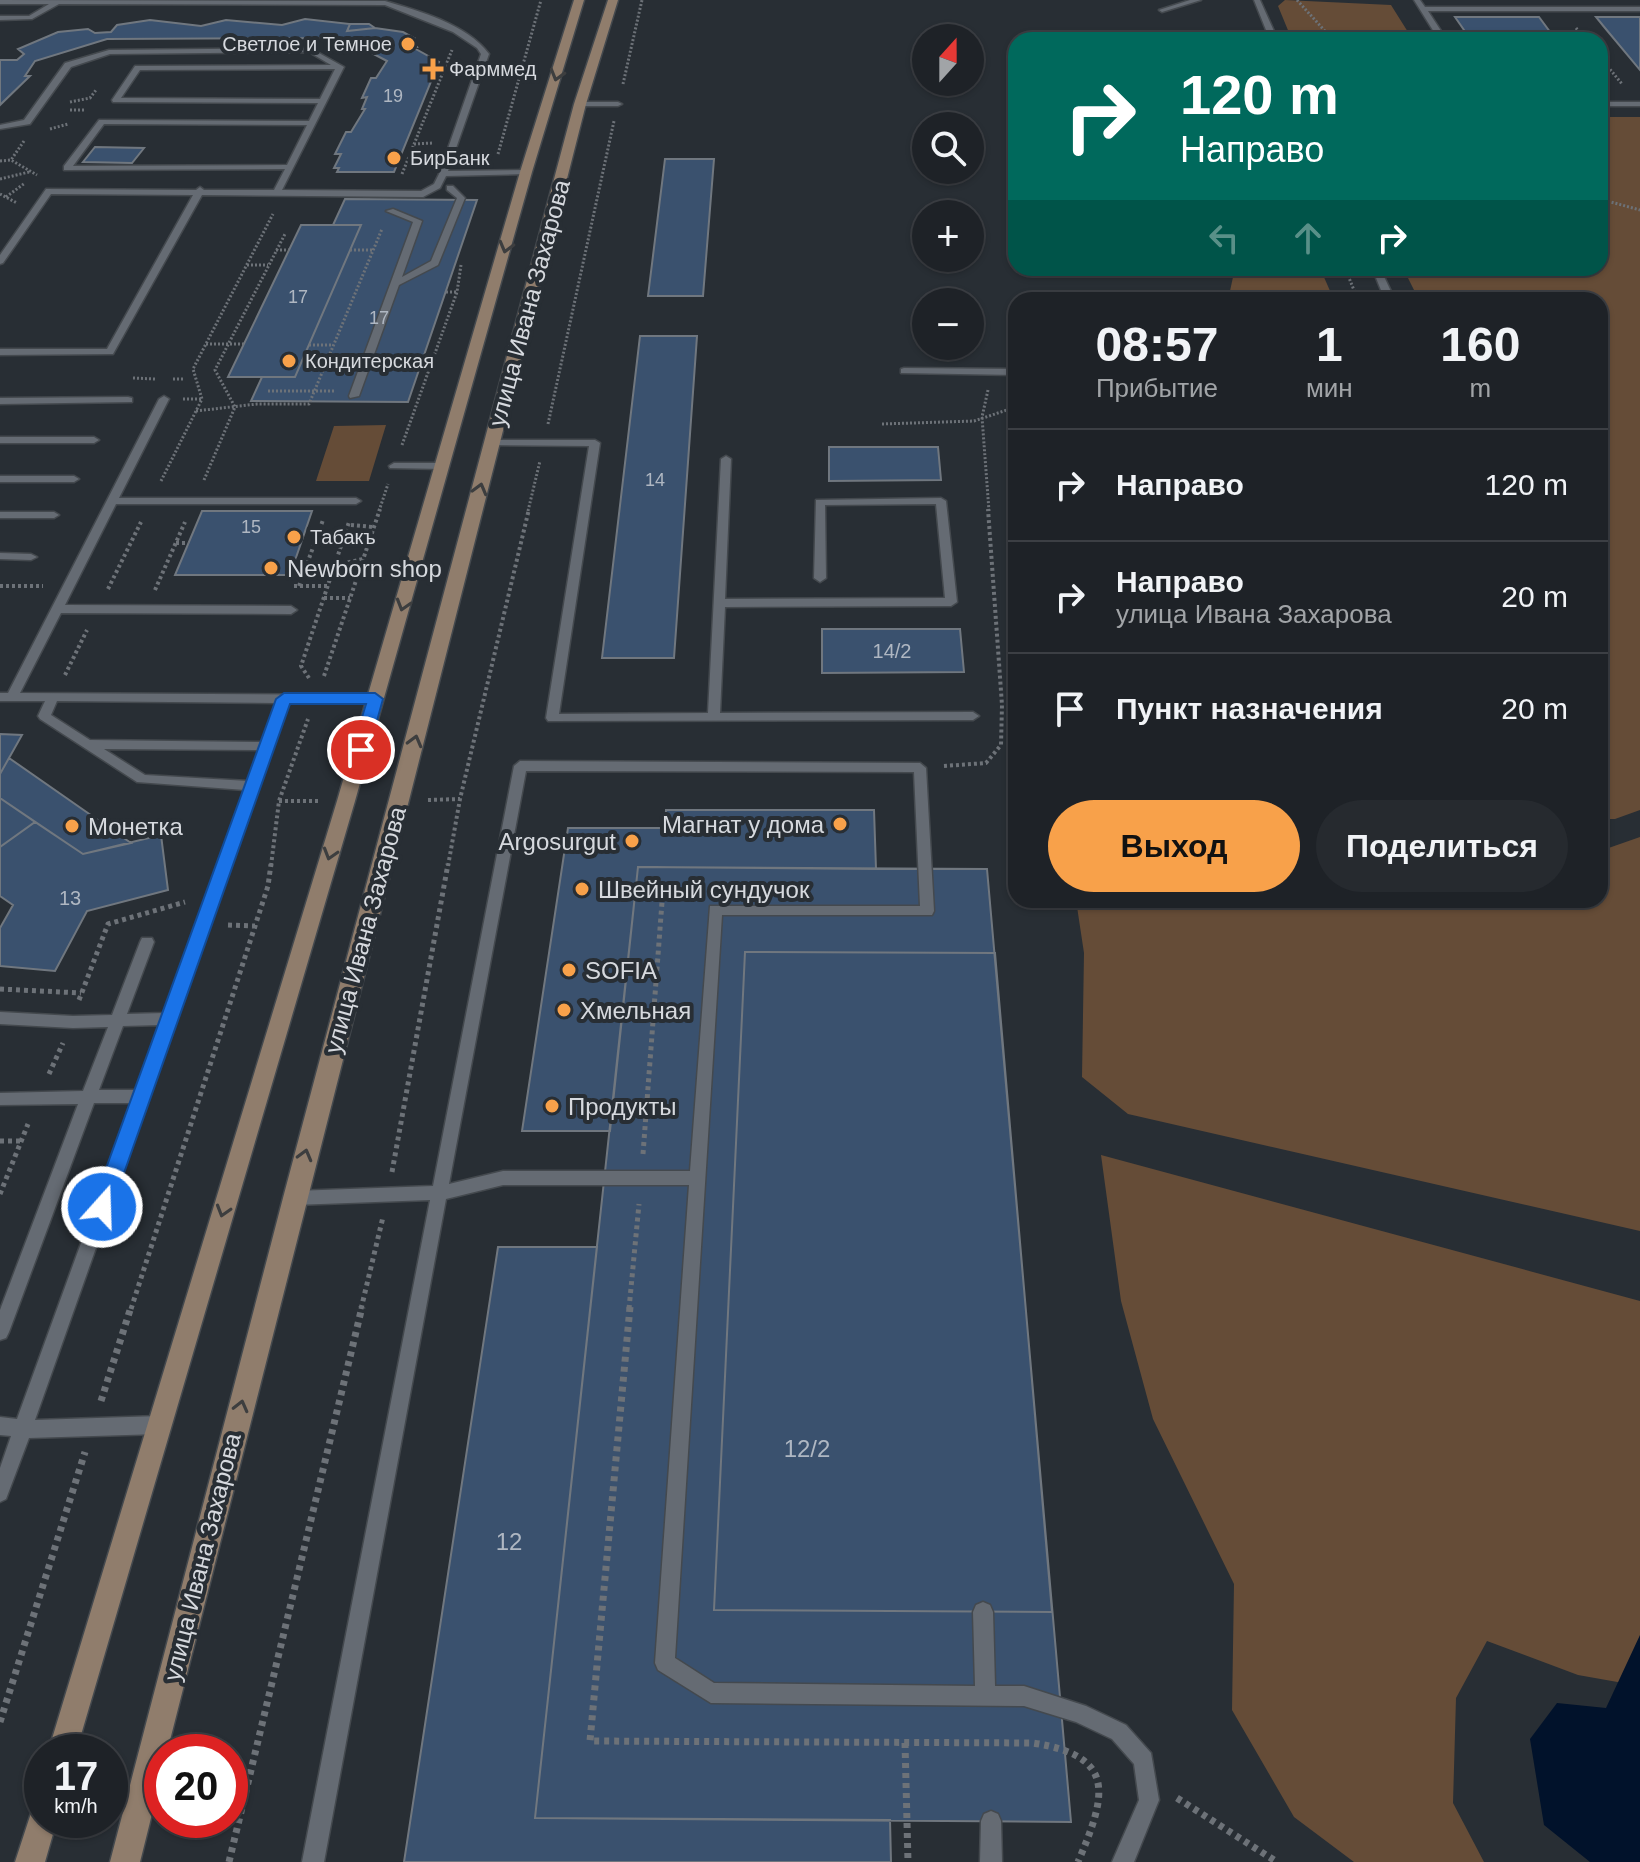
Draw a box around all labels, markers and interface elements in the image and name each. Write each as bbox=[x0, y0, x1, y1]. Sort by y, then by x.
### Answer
north arrow bbox=[912, 24, 984, 96]
map controls bbox=[912, 24, 984, 360]
place label: Светлое и Темное bbox=[222, 33, 392, 55]
marker: Светлое и Темное bbox=[399, 35, 417, 53]
place label: Фарммед bbox=[449, 58, 537, 80]
marker: Фарммед bbox=[424, 60, 442, 78]
text: 120 m bbox=[1180, 63, 1339, 126]
icon: right bbox=[1048, 64, 1152, 168]
one-way arrow bbox=[550, 68, 566, 81]
house number: 19 bbox=[383, 86, 403, 106]
button: search bbox=[912, 112, 984, 184]
text: Направо bbox=[1180, 129, 1324, 170]
place label: БирБанк bbox=[410, 147, 490, 169]
marker: БирБанк bbox=[385, 149, 403, 167]
street label: улица Ивана Захарова bbox=[483, 176, 575, 429]
button: + bbox=[912, 200, 984, 272]
icon: left bbox=[1202, 216, 1246, 260]
icon: ahead bbox=[1286, 216, 1330, 260]
icon: right bbox=[1370, 216, 1414, 260]
one-way arrow bbox=[499, 240, 515, 254]
house number: 17 bbox=[288, 287, 308, 307]
button: − bbox=[912, 288, 984, 360]
house number: 17 bbox=[369, 308, 389, 328]
text: 08:57 bbox=[1096, 318, 1218, 371]
text: 1 bbox=[1316, 318, 1343, 371]
text: 160 bbox=[1440, 318, 1520, 371]
place label: Кондитерская bbox=[305, 350, 434, 372]
marker: Кондитерская bbox=[280, 352, 298, 370]
text: Прибытие bbox=[1096, 373, 1218, 403]
text: мин bbox=[1306, 373, 1353, 403]
text: m bbox=[1470, 373, 1491, 403]
icon: right bbox=[1048, 463, 1092, 507]
text: Направо bbox=[1116, 468, 1244, 501]
text: 120 m bbox=[1485, 468, 1568, 501]
house number: 14 bbox=[645, 470, 665, 490]
one-way arrow bbox=[471, 483, 488, 497]
house number: 15 bbox=[241, 517, 261, 537]
place label: Табакъ bbox=[310, 526, 376, 548]
marker: Табакъ bbox=[285, 528, 303, 546]
place label: Newborn shop bbox=[287, 555, 442, 582]
marker: Newborn shop bbox=[262, 559, 280, 577]
text: Направо bbox=[1116, 565, 1244, 598]
icon: right bbox=[1048, 575, 1092, 619]
text: 20 m bbox=[1501, 580, 1568, 613]
one-way arrow bbox=[396, 597, 412, 611]
text: улица Ивана Захарова bbox=[1116, 599, 1392, 629]
house number: 14/2 bbox=[873, 640, 911, 662]
icon: arrive bbox=[1048, 687, 1092, 731]
text: Пункт назначения bbox=[1116, 692, 1383, 725]
text: 20 m bbox=[1501, 692, 1568, 725]
pin bbox=[327, 716, 395, 784]
icon: arrive bbox=[339, 728, 383, 772]
one-way arrow bbox=[405, 734, 422, 748]
button: Выход bbox=[1048, 800, 1300, 892]
button: Поделиться bbox=[1316, 800, 1568, 892]
street label: улица Ивана Захарова bbox=[319, 803, 411, 1056]
place label: Магнат у дома bbox=[662, 811, 825, 838]
place label: Монетка bbox=[88, 813, 183, 840]
marker: Магнат у дома bbox=[831, 815, 849, 833]
marker: Монетка bbox=[63, 817, 81, 835]
place label: Argosurgut bbox=[499, 828, 616, 855]
marker: Argosurgut bbox=[623, 832, 641, 850]
one-way arrow bbox=[323, 847, 339, 861]
place label: Швейный сундучок bbox=[598, 876, 810, 903]
marker: Швейный сундучок bbox=[573, 880, 591, 898]
house number: 13 bbox=[59, 887, 81, 909]
place label: SOFIA bbox=[585, 957, 657, 984]
marker: SOFIA bbox=[560, 961, 578, 979]
place label: Хмельная bbox=[580, 997, 691, 1024]
marker: Хмельная bbox=[555, 1001, 573, 1019]
place label: Продукты bbox=[568, 1093, 676, 1120]
marker: Продукты bbox=[543, 1097, 561, 1115]
one-way arrow bbox=[296, 1148, 312, 1162]
position arrow bbox=[60, 1165, 144, 1249]
one-way arrow bbox=[216, 1203, 232, 1217]
one-way arrow bbox=[231, 1400, 248, 1414]
street label: улица Ивана Захарова bbox=[158, 1430, 246, 1684]
house number: 12/2 bbox=[784, 1435, 830, 1462]
house number: 12 bbox=[496, 1528, 522, 1555]
speed limit sign: 20 bbox=[144, 1734, 248, 1838]
text: 17 bbox=[54, 1754, 98, 1798]
text: km/h bbox=[54, 1795, 98, 1817]

